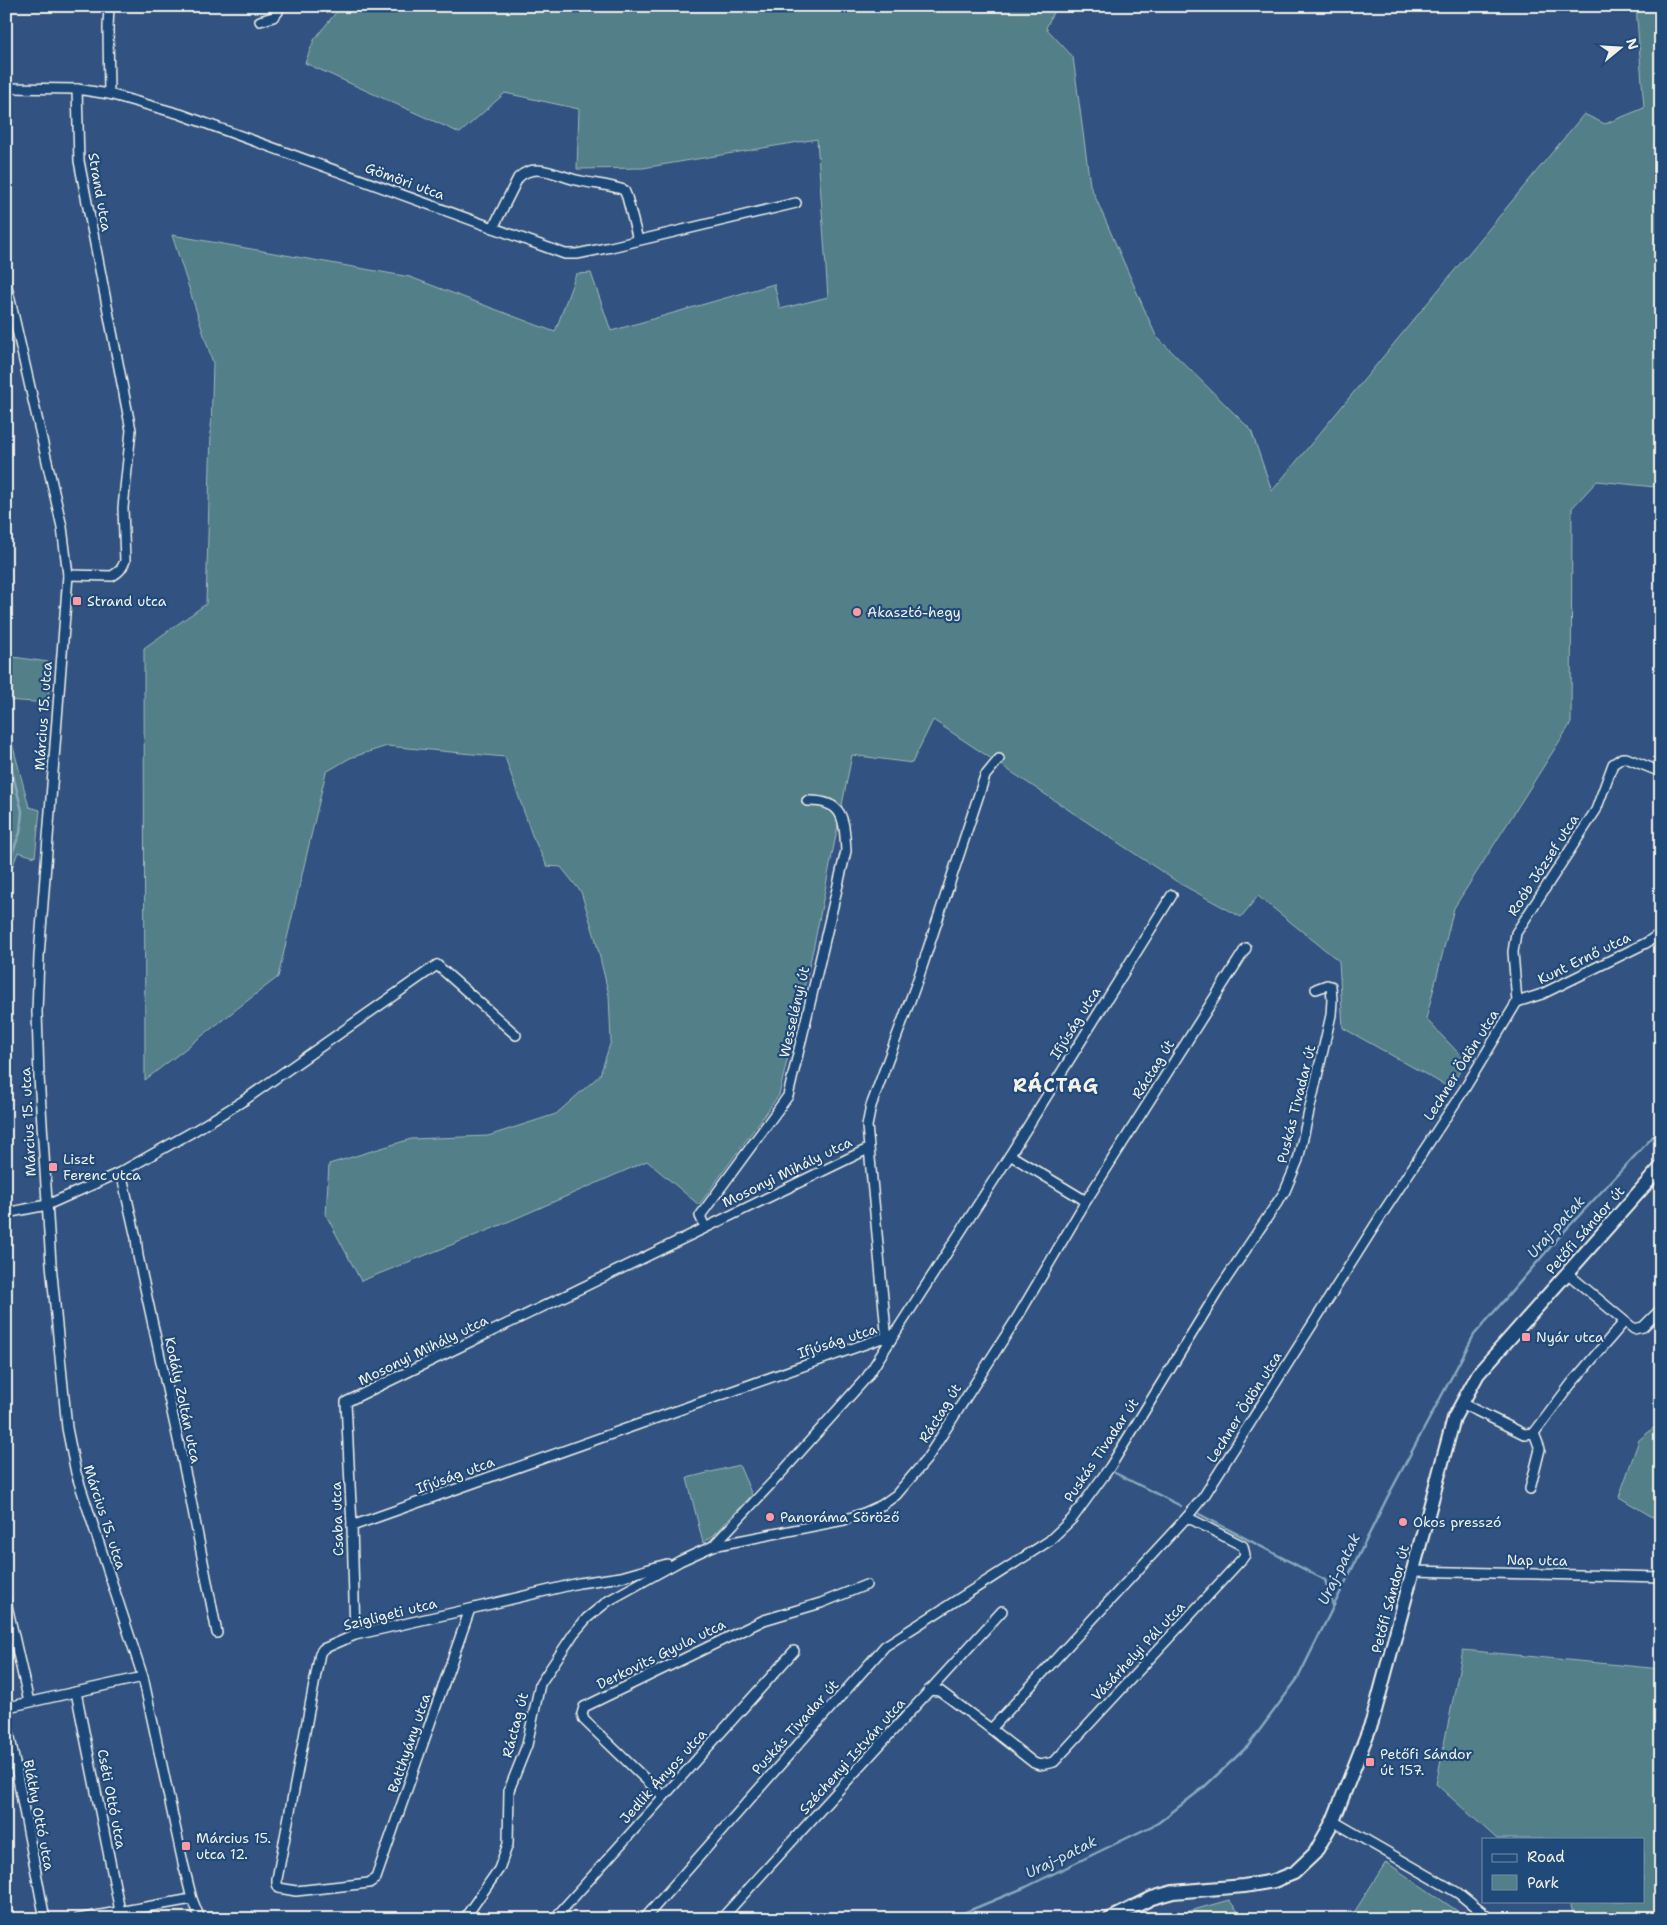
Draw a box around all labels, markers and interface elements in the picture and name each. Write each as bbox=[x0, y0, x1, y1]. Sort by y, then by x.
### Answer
north arrow bbox=[1594, 22, 1644, 72]
text: N bbox=[1622, 36, 1643, 52]
street label: Strand utca bbox=[84, 151, 116, 233]
street label: Gömöri utca bbox=[363, 158, 448, 204]
place label: Strand utca bbox=[87, 592, 167, 610]
marker: Strand utca bbox=[71, 595, 83, 607]
place label: Akasztó-hegy bbox=[867, 603, 961, 621]
marker: Akasztó-hegy bbox=[851, 606, 863, 618]
street label: Március 15. utca bbox=[30, 661, 56, 771]
street label: Roób József utca bbox=[1503, 811, 1583, 919]
street label: Kunt Ernő utca bbox=[1535, 928, 1634, 988]
street label: Wesselényi út bbox=[775, 965, 813, 1059]
street label: Ifjúság utca bbox=[1046, 983, 1105, 1063]
street label: Lechner Ödön utca bbox=[1419, 1006, 1503, 1124]
street label: Ráctag út bbox=[1128, 1036, 1178, 1102]
street label: Puskás Tivadar út bbox=[1273, 1043, 1319, 1165]
street label: Március 15. utca bbox=[16, 1067, 40, 1177]
district label: RÁCTAG bbox=[1013, 1072, 1099, 1098]
street label: Mosonyi Mihály utca bbox=[719, 1133, 855, 1211]
place label: Liszt Ferenc utca bbox=[63, 1150, 141, 1184]
marker: Liszt Ferenc utca bbox=[47, 1161, 59, 1173]
street label: Petőfi Sándor út bbox=[1542, 1182, 1628, 1278]
water label: Uraj-patak bbox=[1523, 1191, 1590, 1262]
street label: Mosonyi Mihály utca bbox=[355, 1311, 491, 1389]
street label: Ifjúság utca bbox=[795, 1320, 879, 1362]
place label: Nyár utca bbox=[1536, 1328, 1604, 1346]
marker: Nyár utca bbox=[1520, 1331, 1532, 1343]
street label: Kodály Zoltán utca bbox=[161, 1335, 205, 1465]
street label: Lechner Ödön utca bbox=[1202, 1348, 1286, 1466]
street label: Ráctag út bbox=[915, 1380, 965, 1446]
street label: Puskás Tivadar út bbox=[1060, 1395, 1142, 1505]
street label: Ifjúság utca bbox=[413, 1452, 497, 1498]
street label: Március 15. utca bbox=[80, 1462, 130, 1572]
street label: Csaba utca bbox=[327, 1481, 347, 1557]
place label: Panoráma Söröző bbox=[780, 1508, 899, 1526]
marker: Panoráma Söröző bbox=[764, 1511, 776, 1523]
place label: Okos presszó bbox=[1413, 1513, 1501, 1531]
marker: Okos presszó bbox=[1397, 1516, 1409, 1528]
water label: Uraj-patak bbox=[1313, 1529, 1365, 1608]
street label: Petőfi Sándor út bbox=[1367, 1543, 1413, 1655]
street label: Nap utca bbox=[1506, 1550, 1568, 1570]
street label: Szigligeti utca bbox=[341, 1594, 439, 1634]
street label: Vásárhelyi Pál utca bbox=[1087, 1597, 1189, 1704]
street label: Derkovits Gyula utca bbox=[594, 1615, 729, 1693]
street label: Puskás Tivadar út bbox=[748, 1676, 842, 1778]
street label: Batthyány utca bbox=[384, 1691, 435, 1795]
street label: Ráctag út bbox=[498, 1691, 532, 1759]
street label: Széchenyi István utca bbox=[795, 1694, 909, 1818]
street label: Jedlik Ányos utca bbox=[616, 1725, 710, 1827]
place label: Petőfi Sándor út 157. bbox=[1380, 1745, 1472, 1779]
street label: Cséti Ottó utca bbox=[94, 1748, 131, 1851]
marker: Petőfi Sándor út 157. bbox=[1364, 1756, 1376, 1768]
street label: Bláthy Ottó utca bbox=[19, 1758, 59, 1872]
place label: Március 15. utca 12. bbox=[196, 1829, 271, 1863]
water label: Uraj-patak bbox=[1022, 1831, 1101, 1883]
legend bbox=[1482, 1838, 1644, 1902]
marker: Március 15. utca 12. bbox=[180, 1840, 192, 1852]
text: Road bbox=[1527, 1847, 1565, 1867]
text: Park bbox=[1527, 1873, 1559, 1893]

